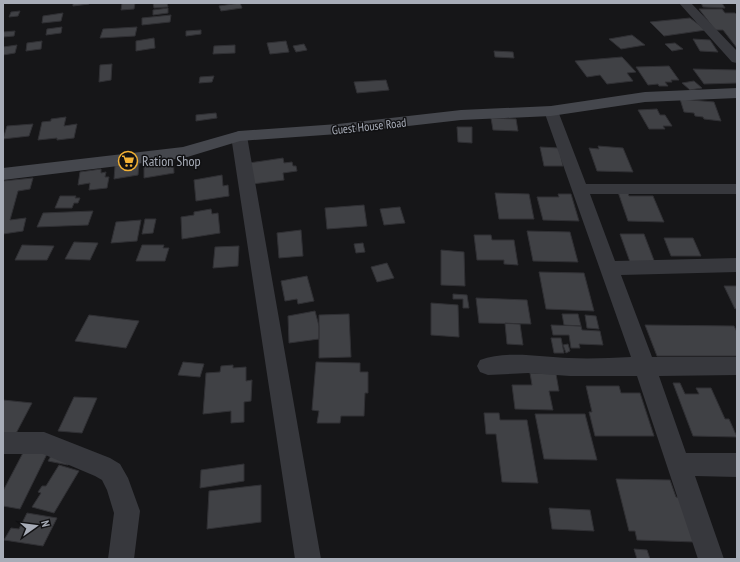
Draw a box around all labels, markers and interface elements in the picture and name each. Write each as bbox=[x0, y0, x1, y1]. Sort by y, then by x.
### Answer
street label: Guest House Road bbox=[331, 115, 407, 137]
supermarket icon: Ration Shop bbox=[117, 150, 139, 172]
place label: Ration Shop bbox=[142, 152, 201, 170]
north arrow bbox=[16, 506, 56, 546]
text: N bbox=[38, 519, 53, 528]

